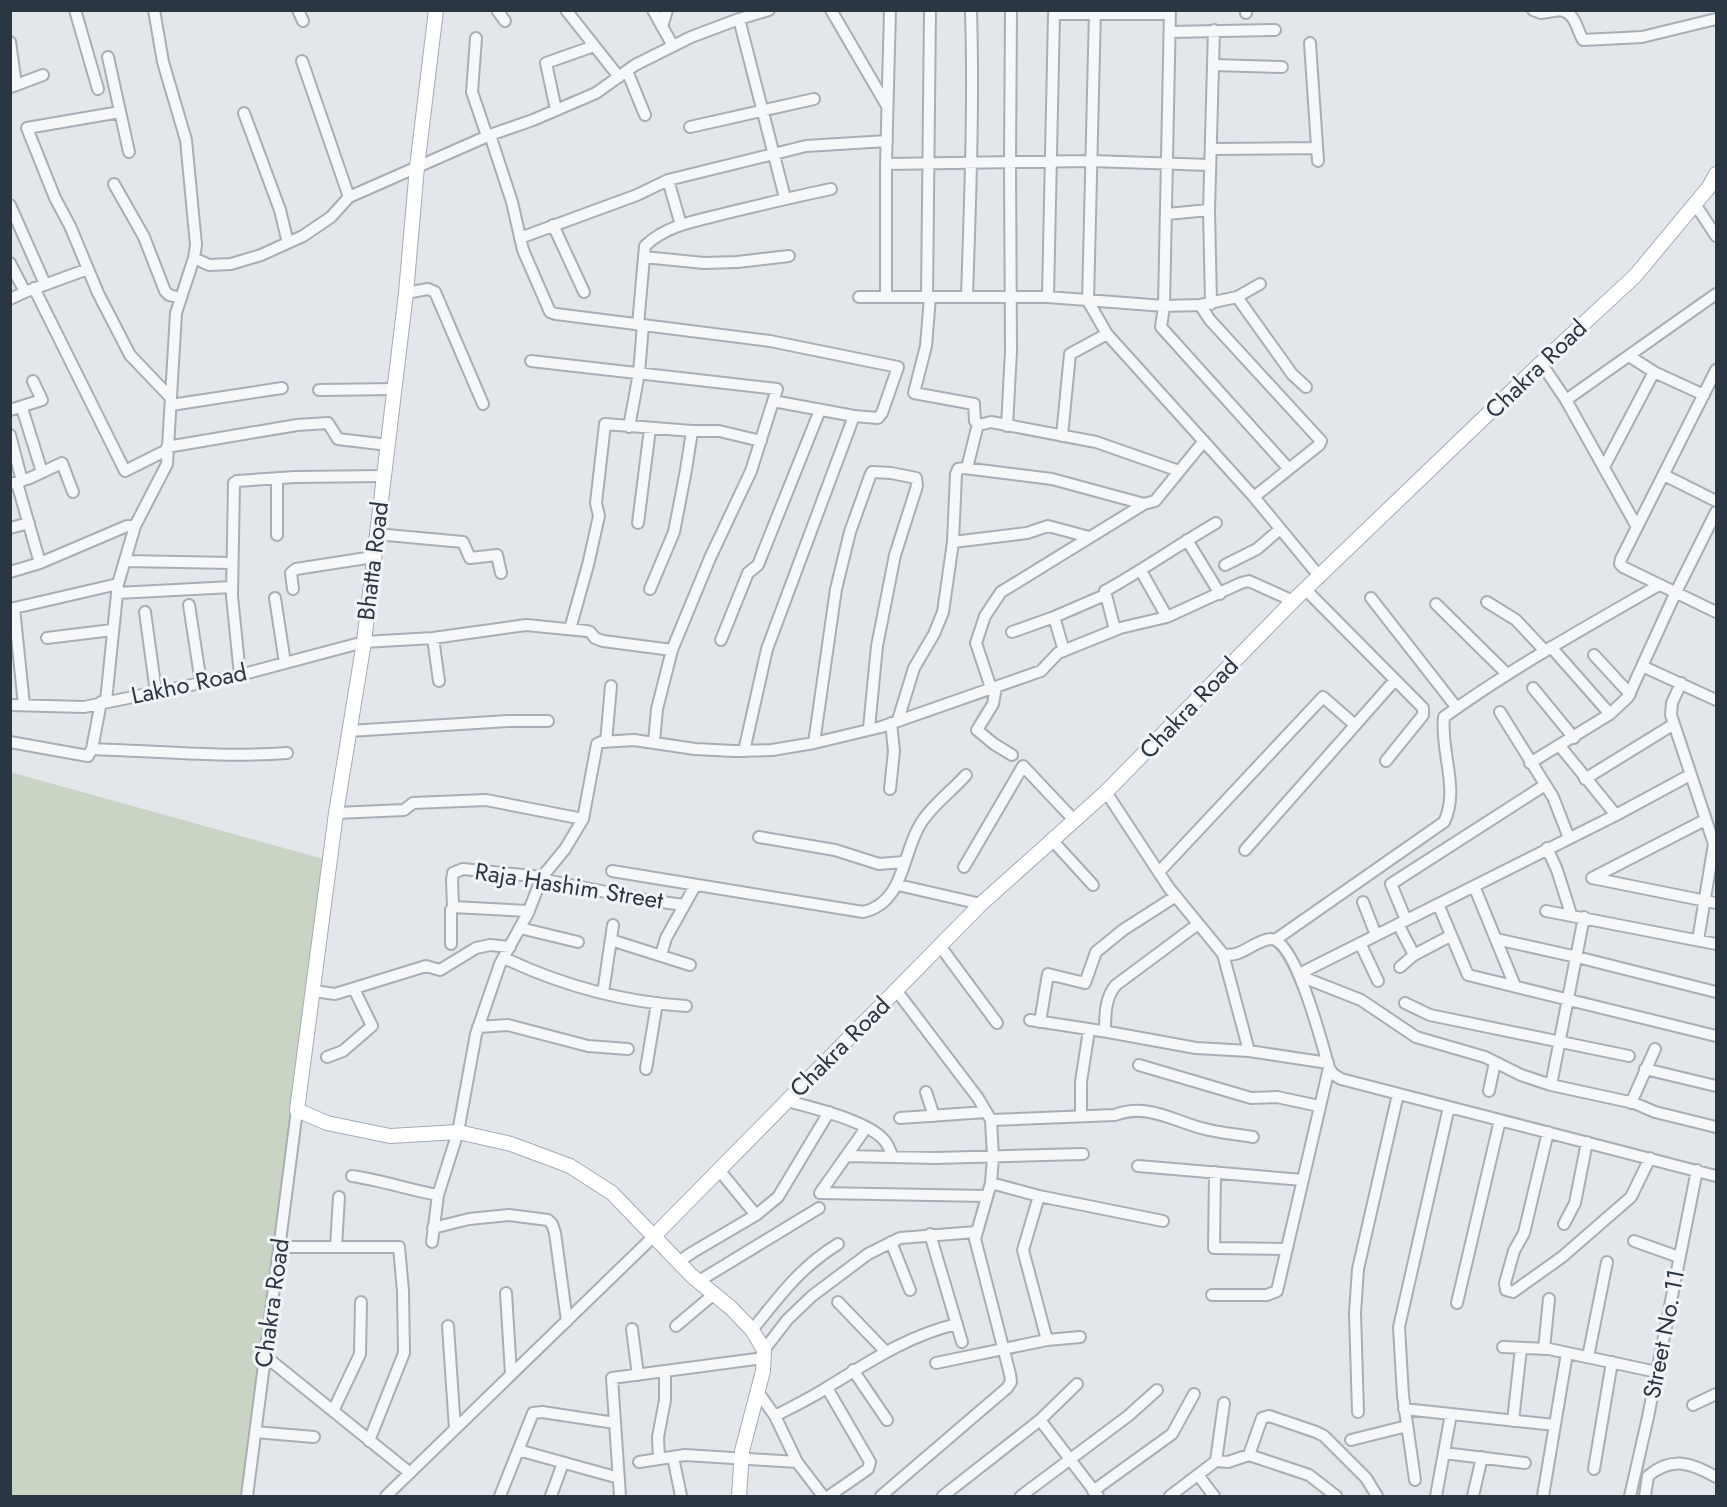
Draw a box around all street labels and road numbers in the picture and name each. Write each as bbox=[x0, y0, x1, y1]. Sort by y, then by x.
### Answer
street label: Chakra Road bbox=[1477, 311, 1595, 426]
street label: Bhatta Road bbox=[348, 499, 397, 622]
street label: Chakra Road bbox=[1131, 649, 1246, 767]
street label: Lakho Road bbox=[128, 654, 250, 713]
street label: Raja Hashim Street bbox=[472, 853, 666, 918]
street label: Chakra Road bbox=[781, 988, 898, 1105]
street label: Chakra Road bbox=[245, 1236, 298, 1370]
street label: Street No. 11 bbox=[1634, 1266, 1693, 1402]

